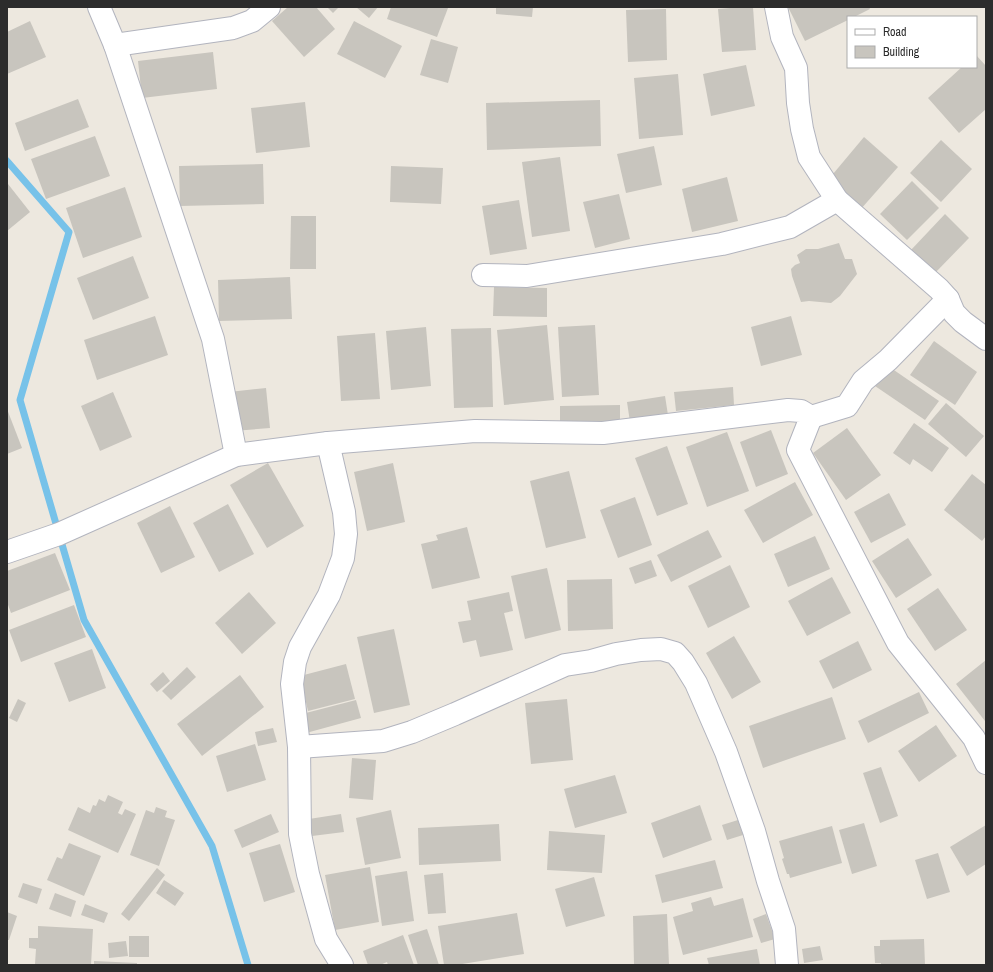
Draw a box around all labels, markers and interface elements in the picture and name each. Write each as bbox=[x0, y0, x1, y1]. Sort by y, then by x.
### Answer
legend bbox=[847, 16, 977, 68]
text: Road bbox=[883, 24, 907, 40]
text: Building bbox=[883, 44, 920, 60]

